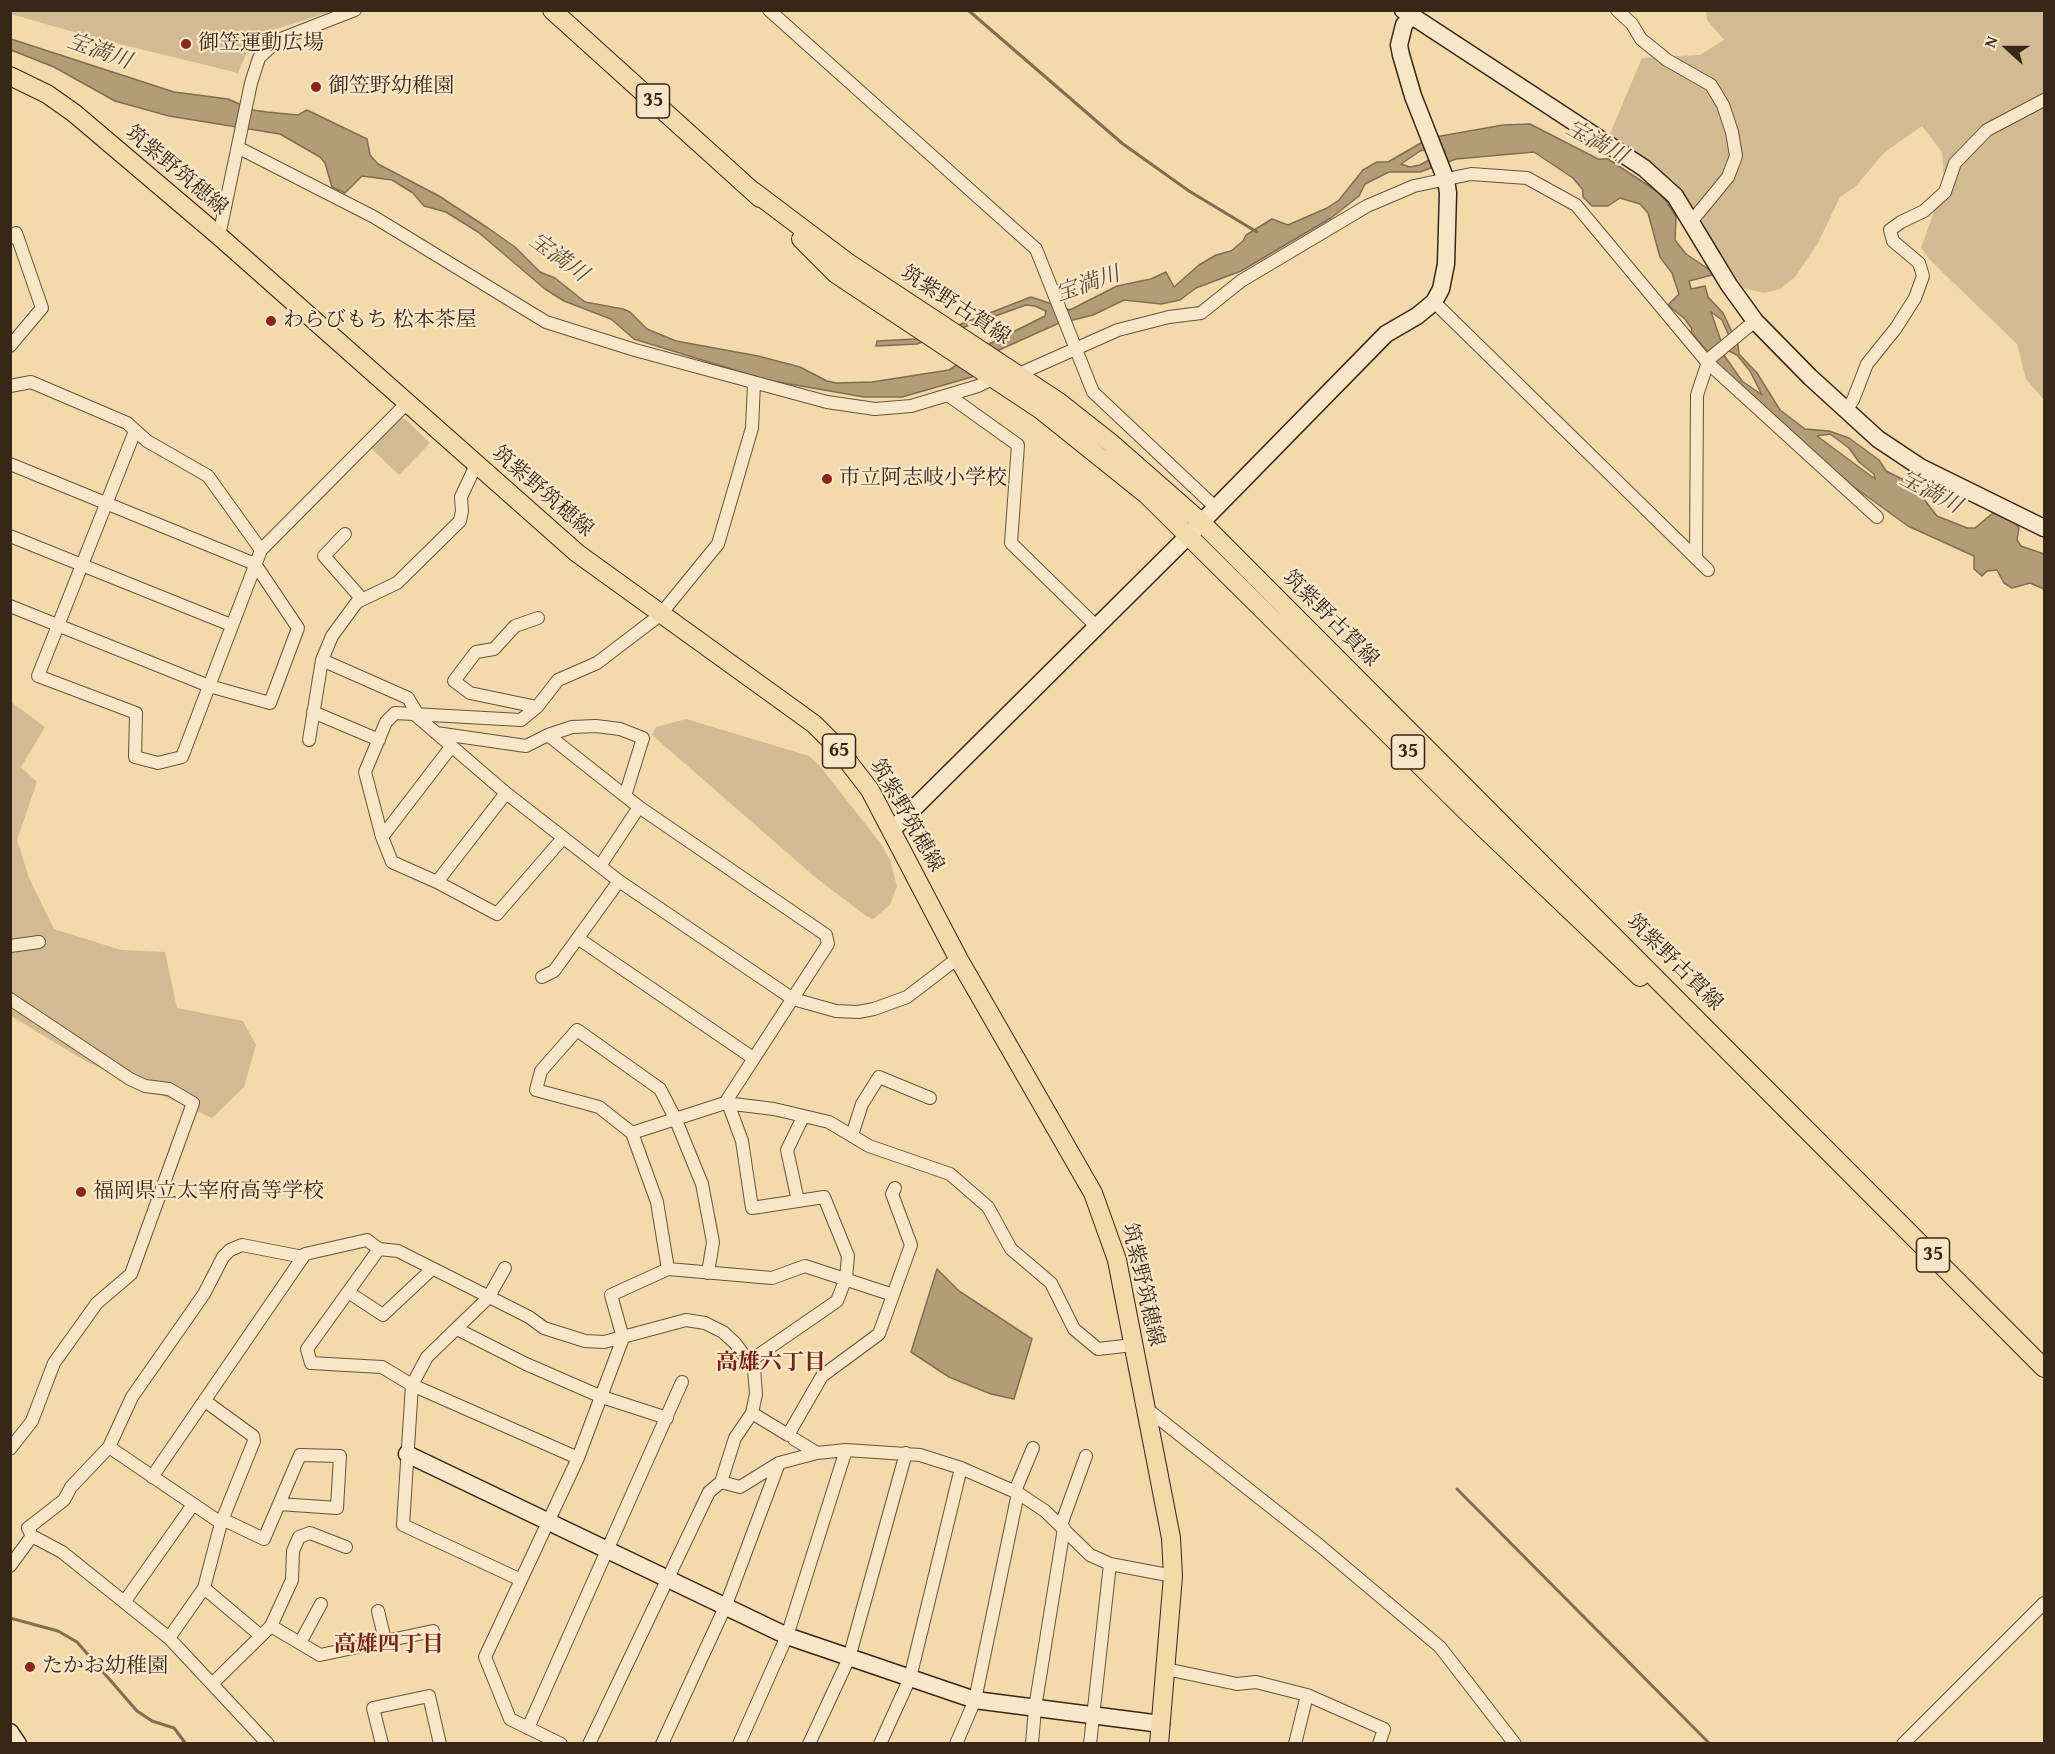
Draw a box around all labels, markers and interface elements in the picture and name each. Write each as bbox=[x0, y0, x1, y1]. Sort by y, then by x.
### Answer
north arrow bbox=[1977, 18, 2037, 78]
water label: 宝満川 bbox=[63, 28, 135, 76]
place label: 御笠運動広場 bbox=[198, 31, 324, 57]
text: N bbox=[1977, 32, 2003, 51]
marker: 御笠運動広場 bbox=[179, 37, 193, 51]
place label: 御笠野幼稚園 bbox=[328, 74, 454, 100]
marker: 御笠野幼稚園 bbox=[309, 80, 323, 94]
road number: 35 bbox=[636, 84, 670, 118]
water label: 宝満川 bbox=[1561, 115, 1631, 171]
street label: 筑紫野筑穂線 bbox=[120, 121, 232, 221]
water label: 宝満川 bbox=[524, 228, 592, 288]
street label: 筑紫野古賀線 bbox=[895, 261, 1015, 351]
water label: 宝満川 bbox=[1053, 262, 1123, 308]
place label: わらびもち 松本茶屋 bbox=[283, 308, 477, 334]
marker: わらびもち 松本茶屋 bbox=[264, 314, 278, 328]
street label: 筑紫野筑穂線 bbox=[486, 441, 598, 543]
place label: 市立阿志岐小学校 bbox=[839, 466, 1007, 492]
water label: 宝満川 bbox=[1895, 466, 1965, 520]
marker: 市立阿志岐小学校 bbox=[820, 472, 834, 486]
street label: 筑紫野古賀線 bbox=[1277, 566, 1383, 672]
road number: 65 bbox=[822, 734, 856, 768]
road number: 35 bbox=[1392, 735, 1424, 769]
street label: 筑紫野筑穂線 bbox=[864, 755, 948, 877]
street label: 筑紫野古賀線 bbox=[1621, 910, 1727, 1016]
place label: 福岡県立太宰府高等学校 bbox=[93, 1179, 324, 1205]
marker: 福岡県立太宰府高等学校 bbox=[74, 1185, 88, 1199]
street label: 筑紫野筑穂線 bbox=[1116, 1221, 1168, 1349]
road number: 35 bbox=[1916, 1238, 1950, 1272]
district label: 高雄六丁目 bbox=[716, 1350, 826, 1376]
district label: 高雄四丁目 bbox=[334, 1632, 444, 1658]
place label: たかお幼稚園 bbox=[42, 1654, 168, 1680]
marker: たかお幼稚園 bbox=[23, 1660, 37, 1674]

